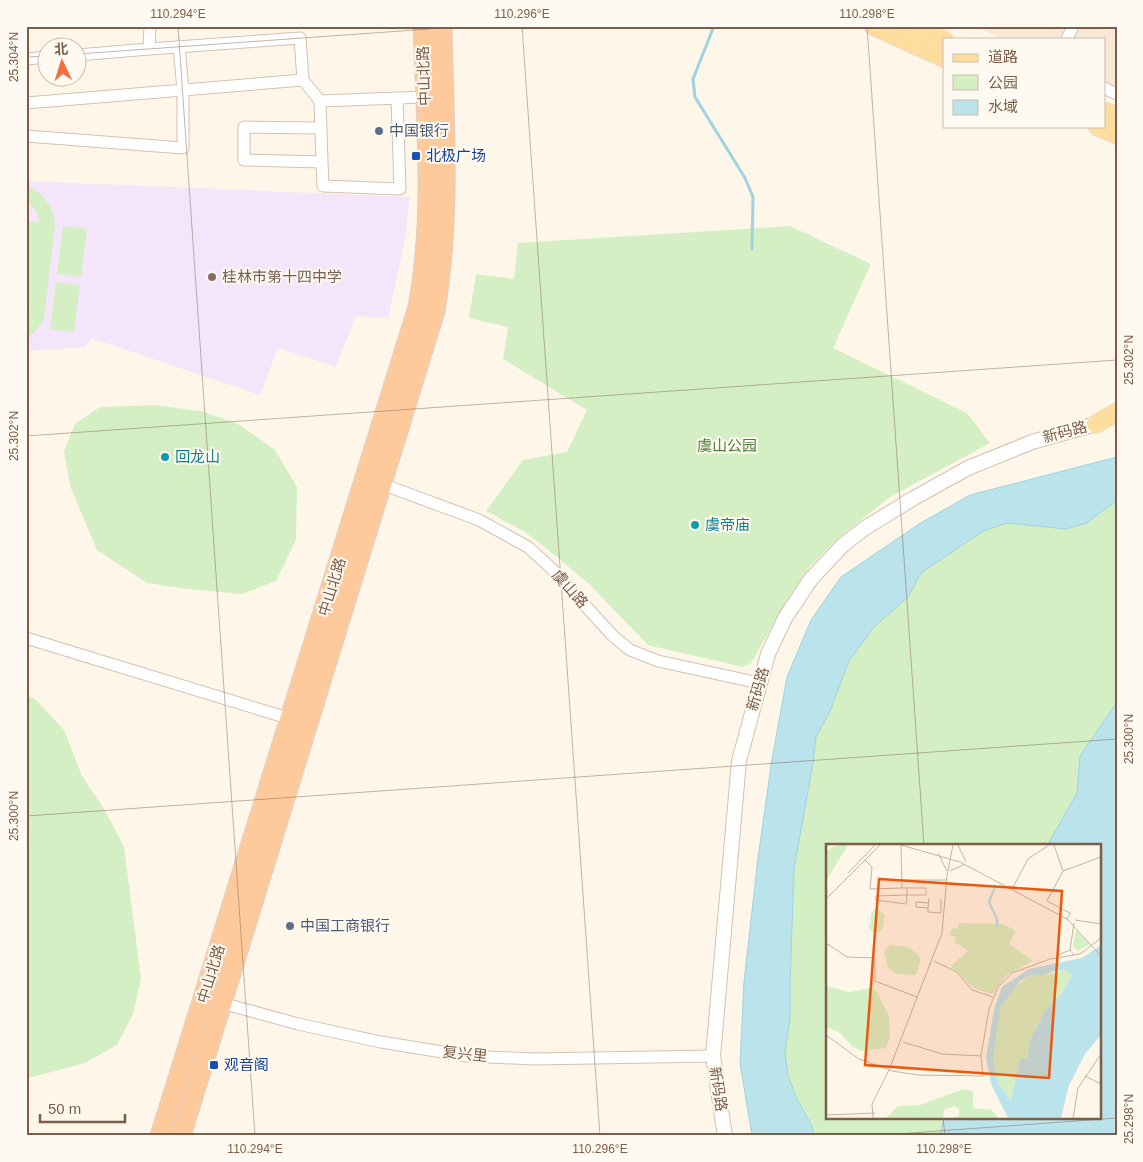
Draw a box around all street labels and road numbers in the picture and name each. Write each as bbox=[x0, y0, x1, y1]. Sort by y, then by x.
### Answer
street label: 中山北路 bbox=[414, 46, 433, 106]
street label: 新码路 bbox=[1041, 417, 1089, 446]
street label: 中山北路 bbox=[315, 556, 348, 618]
street label: 虞山路 bbox=[549, 566, 592, 611]
street label: 新码路 bbox=[743, 665, 772, 713]
street label: 中山北路 bbox=[194, 943, 227, 1005]
street label: 复兴里 bbox=[442, 1043, 488, 1064]
street label: 新码路 bbox=[707, 1065, 730, 1112]

